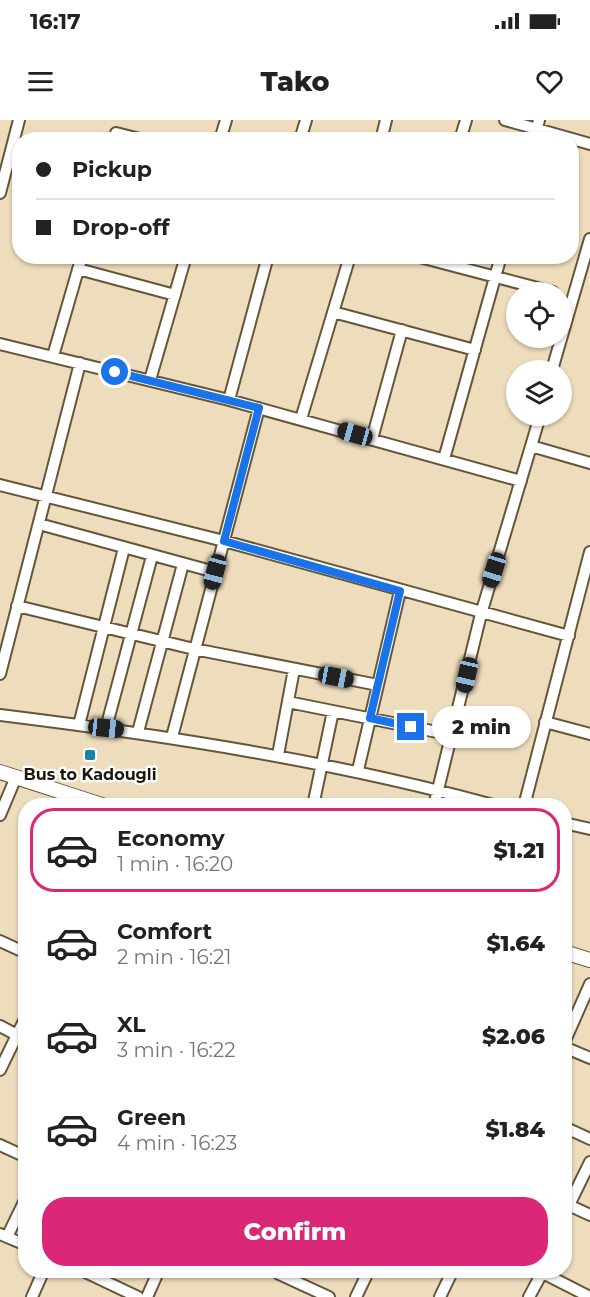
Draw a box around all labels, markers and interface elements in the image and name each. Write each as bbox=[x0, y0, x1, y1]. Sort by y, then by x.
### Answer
text: 16:17 bbox=[30, 8, 81, 35]
icon: menu bbox=[24, 65, 57, 98]
text: Tako bbox=[260, 65, 330, 98]
icon: heart bbox=[533, 65, 566, 98]
text: Pickup bbox=[72, 156, 152, 183]
text: Drop-off bbox=[72, 214, 170, 241]
map controls bbox=[506, 282, 572, 426]
button: locate bbox=[506, 282, 572, 348]
route start bbox=[101, 358, 128, 385]
button: layers bbox=[506, 360, 572, 426]
car bbox=[335, 420, 375, 448]
car bbox=[480, 550, 508, 590]
car bbox=[202, 552, 228, 592]
car bbox=[454, 655, 480, 695]
car bbox=[317, 665, 355, 689]
callout: 2 min bbox=[432, 706, 531, 748]
route end bbox=[397, 713, 424, 740]
text: 2 min bbox=[452, 715, 511, 739]
car bbox=[87, 717, 125, 739]
marker: Bus to Kadougli bbox=[83, 748, 97, 762]
place label: Bus to Kadougli bbox=[24, 765, 156, 784]
icon: car bbox=[45, 823, 99, 877]
text: Economy bbox=[117, 825, 225, 852]
text: $1.21 bbox=[494, 837, 545, 864]
text: 1 min · 16:20 bbox=[117, 852, 233, 876]
icon: car bbox=[45, 916, 99, 970]
text: Comfort bbox=[117, 918, 212, 945]
text: $1.64 bbox=[486, 930, 545, 957]
text: 2 min · 16:21 bbox=[117, 945, 231, 969]
icon: car bbox=[45, 1009, 99, 1063]
text: XL bbox=[117, 1011, 146, 1038]
text: $2.06 bbox=[482, 1023, 545, 1050]
text: 3 min · 16:22 bbox=[117, 1038, 236, 1062]
icon: car bbox=[45, 1102, 99, 1156]
text: Green bbox=[117, 1104, 186, 1131]
text: $1.84 bbox=[486, 1116, 545, 1143]
text: 4 min · 16:23 bbox=[117, 1131, 237, 1155]
button: Confirm bbox=[42, 1197, 548, 1266]

